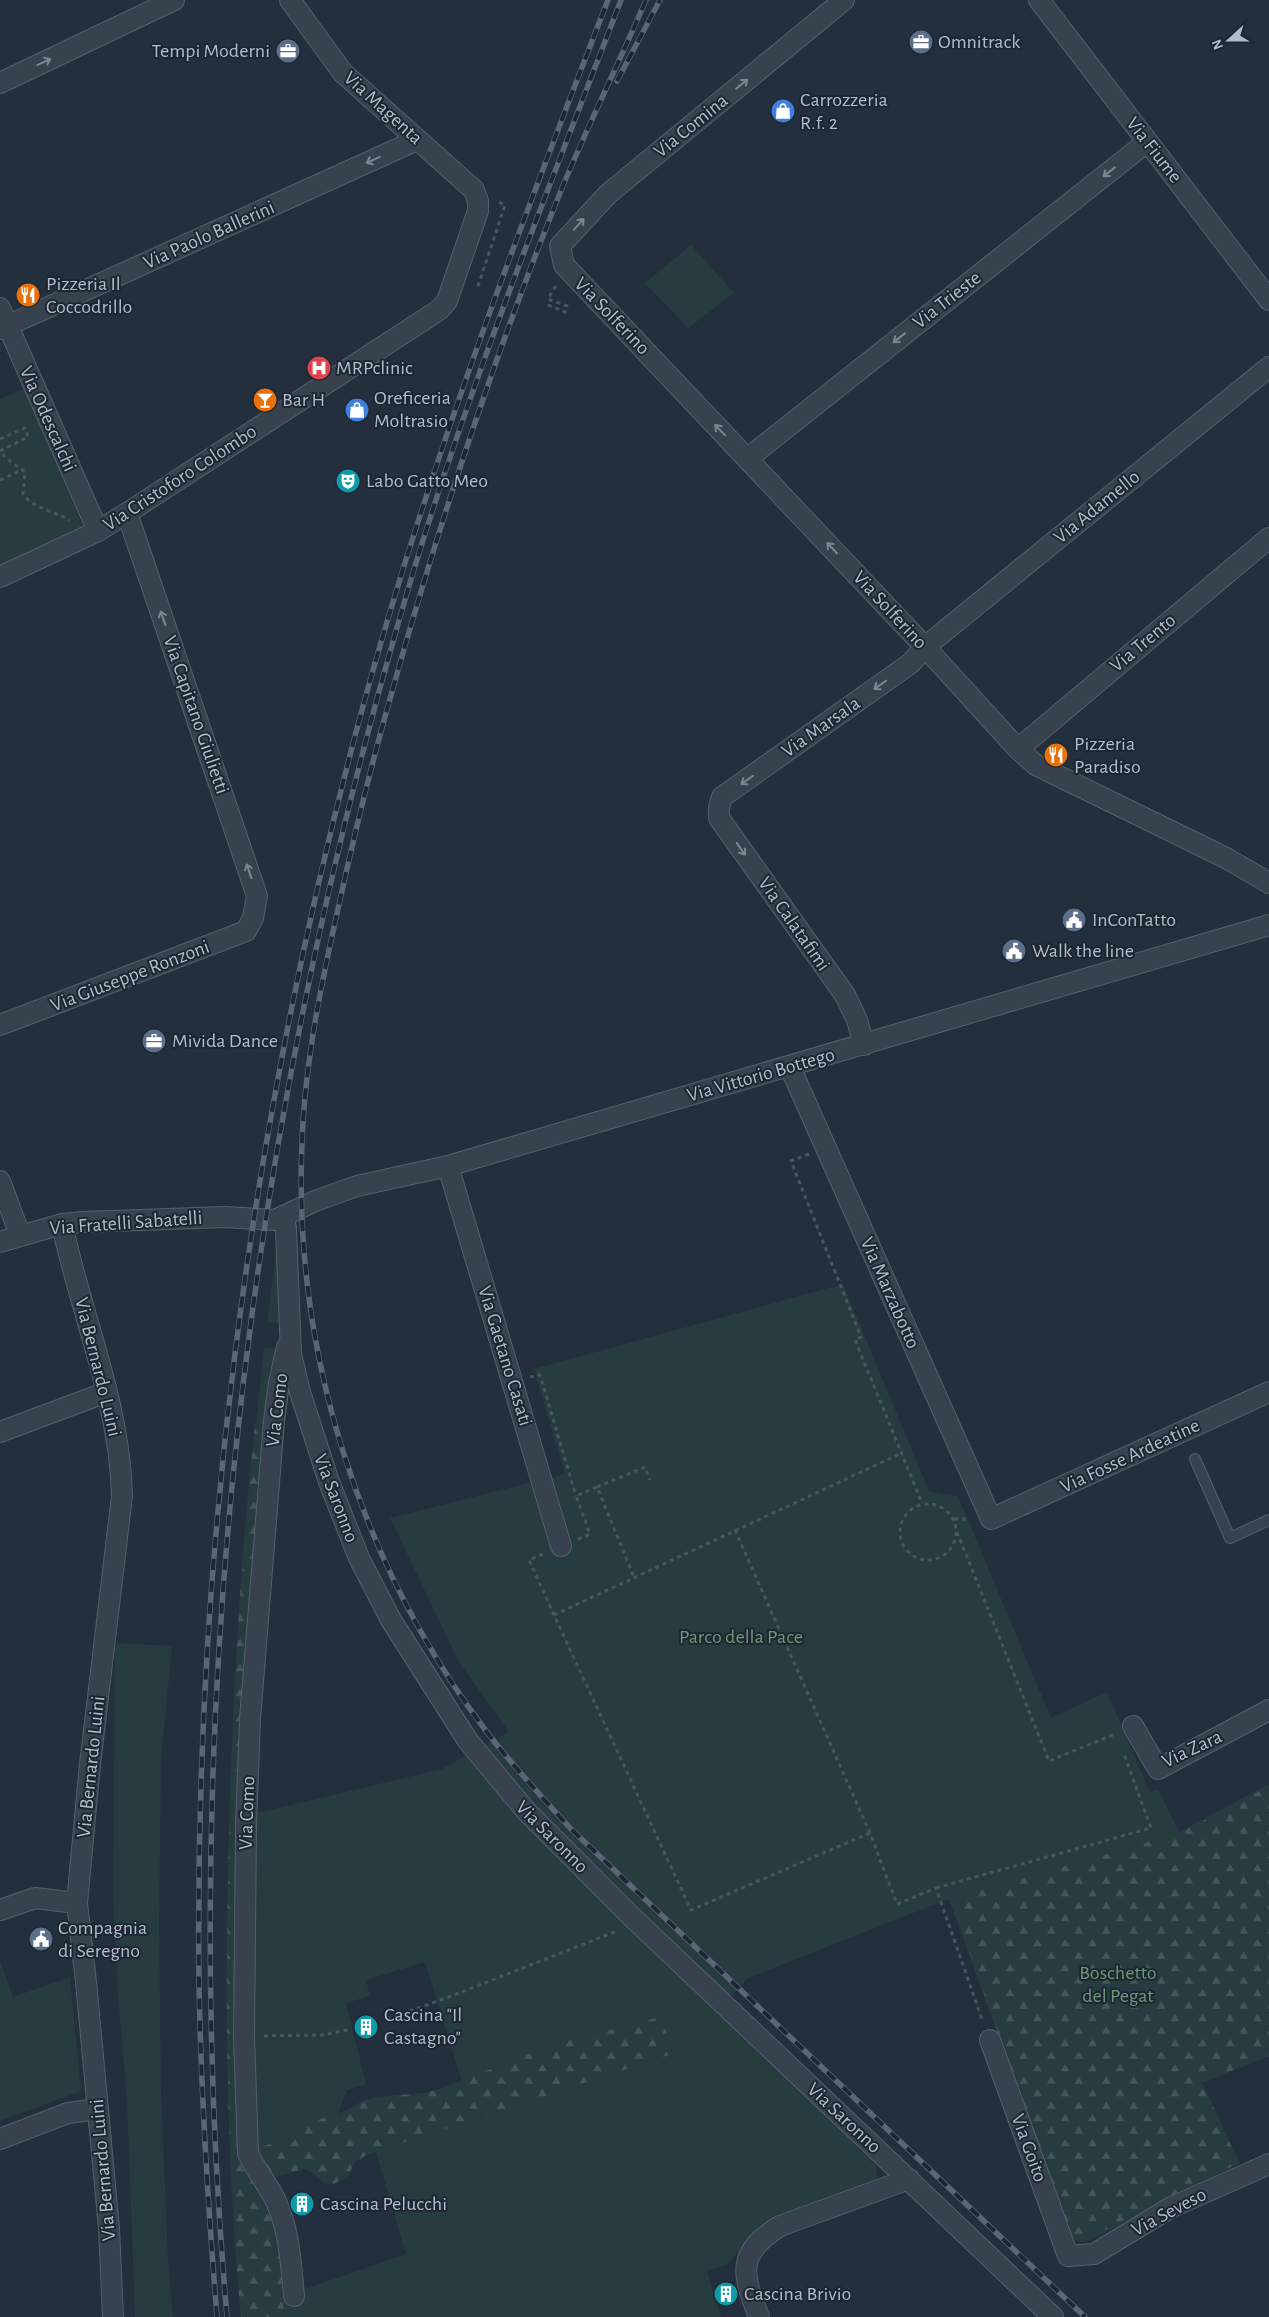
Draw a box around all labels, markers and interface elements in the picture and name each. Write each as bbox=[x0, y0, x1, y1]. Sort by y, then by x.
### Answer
north arrow bbox=[1204, 15, 1254, 65]
office icon: Omnitrack bbox=[908, 29, 934, 55]
place label: Omnitrack bbox=[938, 32, 1020, 52]
text: N bbox=[1210, 37, 1226, 51]
office icon: Tempi Moderni bbox=[275, 38, 301, 64]
place label: Tempi Moderni bbox=[152, 41, 270, 61]
one-way arrow bbox=[36, 56, 51, 66]
street label: Via Magenta bbox=[340, 68, 426, 148]
one-way arrow bbox=[735, 79, 748, 90]
street label: Via Comina bbox=[650, 90, 732, 162]
place label: Carrozzeria R.f. 2 bbox=[800, 90, 888, 133]
shop icon: Carrozzeria R.f. 2 bbox=[770, 98, 796, 124]
street label: Via Fiume bbox=[1122, 113, 1186, 187]
one-way arrow bbox=[366, 156, 381, 165]
one-way arrow bbox=[1103, 167, 1116, 178]
street label: Via Paolo Ballerini bbox=[140, 197, 278, 273]
one-way arrow bbox=[573, 218, 585, 231]
street label: Via Trieste bbox=[909, 267, 985, 333]
place label: Pizzeria Il Coccodrillo bbox=[46, 274, 132, 317]
street label: Via Solferino bbox=[570, 274, 654, 358]
restaurant icon: Pizzeria Il Coccodrillo bbox=[15, 282, 41, 308]
one-way arrow bbox=[893, 333, 906, 344]
hospital icon: MRPclinic bbox=[306, 355, 332, 381]
place label: MRPclinic bbox=[336, 358, 413, 378]
street label: Via Odescalchi bbox=[16, 363, 80, 475]
bar icon: Bar H bbox=[252, 387, 278, 413]
place label: Oreficeria Moltrasio bbox=[374, 388, 451, 431]
place label: Bar H bbox=[282, 390, 325, 410]
shop icon: Oreficeria Moltrasio bbox=[344, 397, 370, 423]
street label: Via Cristoforo Colombo bbox=[100, 421, 260, 535]
one-way arrow bbox=[714, 423, 726, 436]
street label: Via Adamello bbox=[1050, 466, 1144, 548]
theatre icon: Labo Gatto Meo bbox=[335, 468, 361, 494]
place label: Labo Gatto Meo bbox=[366, 471, 488, 491]
one-way arrow bbox=[826, 542, 838, 554]
street label: Via Solferino bbox=[849, 567, 931, 653]
street label: Via Trento bbox=[1106, 610, 1180, 676]
one-way arrow bbox=[158, 611, 167, 626]
street label: Via Capitano Giulietti bbox=[160, 633, 232, 797]
one-way arrow bbox=[873, 680, 887, 690]
street label: Via Marsala bbox=[778, 693, 864, 761]
place label: Pizzeria Paradiso bbox=[1074, 734, 1141, 777]
restaurant icon: Pizzeria Paradiso bbox=[1043, 742, 1069, 768]
one-way arrow bbox=[740, 775, 754, 785]
one-way arrow bbox=[736, 842, 746, 856]
one-way arrow bbox=[243, 864, 253, 880]
street label: Via Calatafimi bbox=[754, 873, 834, 975]
public building icon: InConTatto bbox=[1061, 907, 1087, 933]
place label: InConTatto bbox=[1092, 910, 1176, 930]
street label: Via Giuseppe Ronzoni bbox=[48, 937, 212, 1015]
public building icon: Walk the line bbox=[1001, 938, 1027, 964]
place label: Walk the line bbox=[1032, 941, 1134, 961]
office icon: Mivida Dance bbox=[141, 1028, 167, 1054]
place label: Mivida Dance bbox=[172, 1031, 278, 1051]
street label: Via Vittorio Bottego bbox=[685, 1044, 837, 1106]
street label: Via Fratelli Sabatelli bbox=[49, 1208, 203, 1238]
street label: Via Marzabotto bbox=[857, 1234, 923, 1352]
street label: Via Gaetano Casati bbox=[474, 1284, 536, 1428]
street label: Via Bernardo Luini bbox=[71, 1295, 125, 1439]
street label: Via Como bbox=[263, 1372, 291, 1448]
street label: Via Fosse Ardeatine bbox=[1057, 1415, 1203, 1497]
street label: Via Saronno bbox=[310, 1451, 362, 1545]
park label: Parco della Pace bbox=[679, 1627, 803, 1647]
street label: Via Bernardo Luini bbox=[74, 1695, 108, 1839]
street label: Via Zara bbox=[1159, 1726, 1225, 1772]
street label: Via Como bbox=[236, 1776, 258, 1850]
street label: Via Saronno bbox=[512, 1797, 592, 1877]
place label: Compagnia di Seregno bbox=[58, 1918, 147, 1961]
public building icon: Compagnia di Seregno bbox=[28, 1926, 54, 1952]
park label: Boschetto del Pegat bbox=[1079, 1963, 1157, 2006]
place label: Cascina "Il Castagno" bbox=[384, 2005, 462, 2048]
building icon: Cascina "Il Castagno" bbox=[353, 2014, 379, 2040]
street label: Via Saronno bbox=[803, 2079, 885, 2157]
street label: Via Bernardo Luini bbox=[87, 2098, 119, 2242]
street label: Via Goito bbox=[1007, 2111, 1051, 2185]
street label: Via Seveso bbox=[1128, 2184, 1210, 2240]
building icon: Cascina Pelucchi bbox=[289, 2191, 315, 2217]
place label: Cascina Pelucchi bbox=[320, 2194, 447, 2214]
building icon: Cascina Brivio bbox=[713, 2281, 739, 2307]
place label: Cascina Brivio bbox=[744, 2284, 851, 2304]

